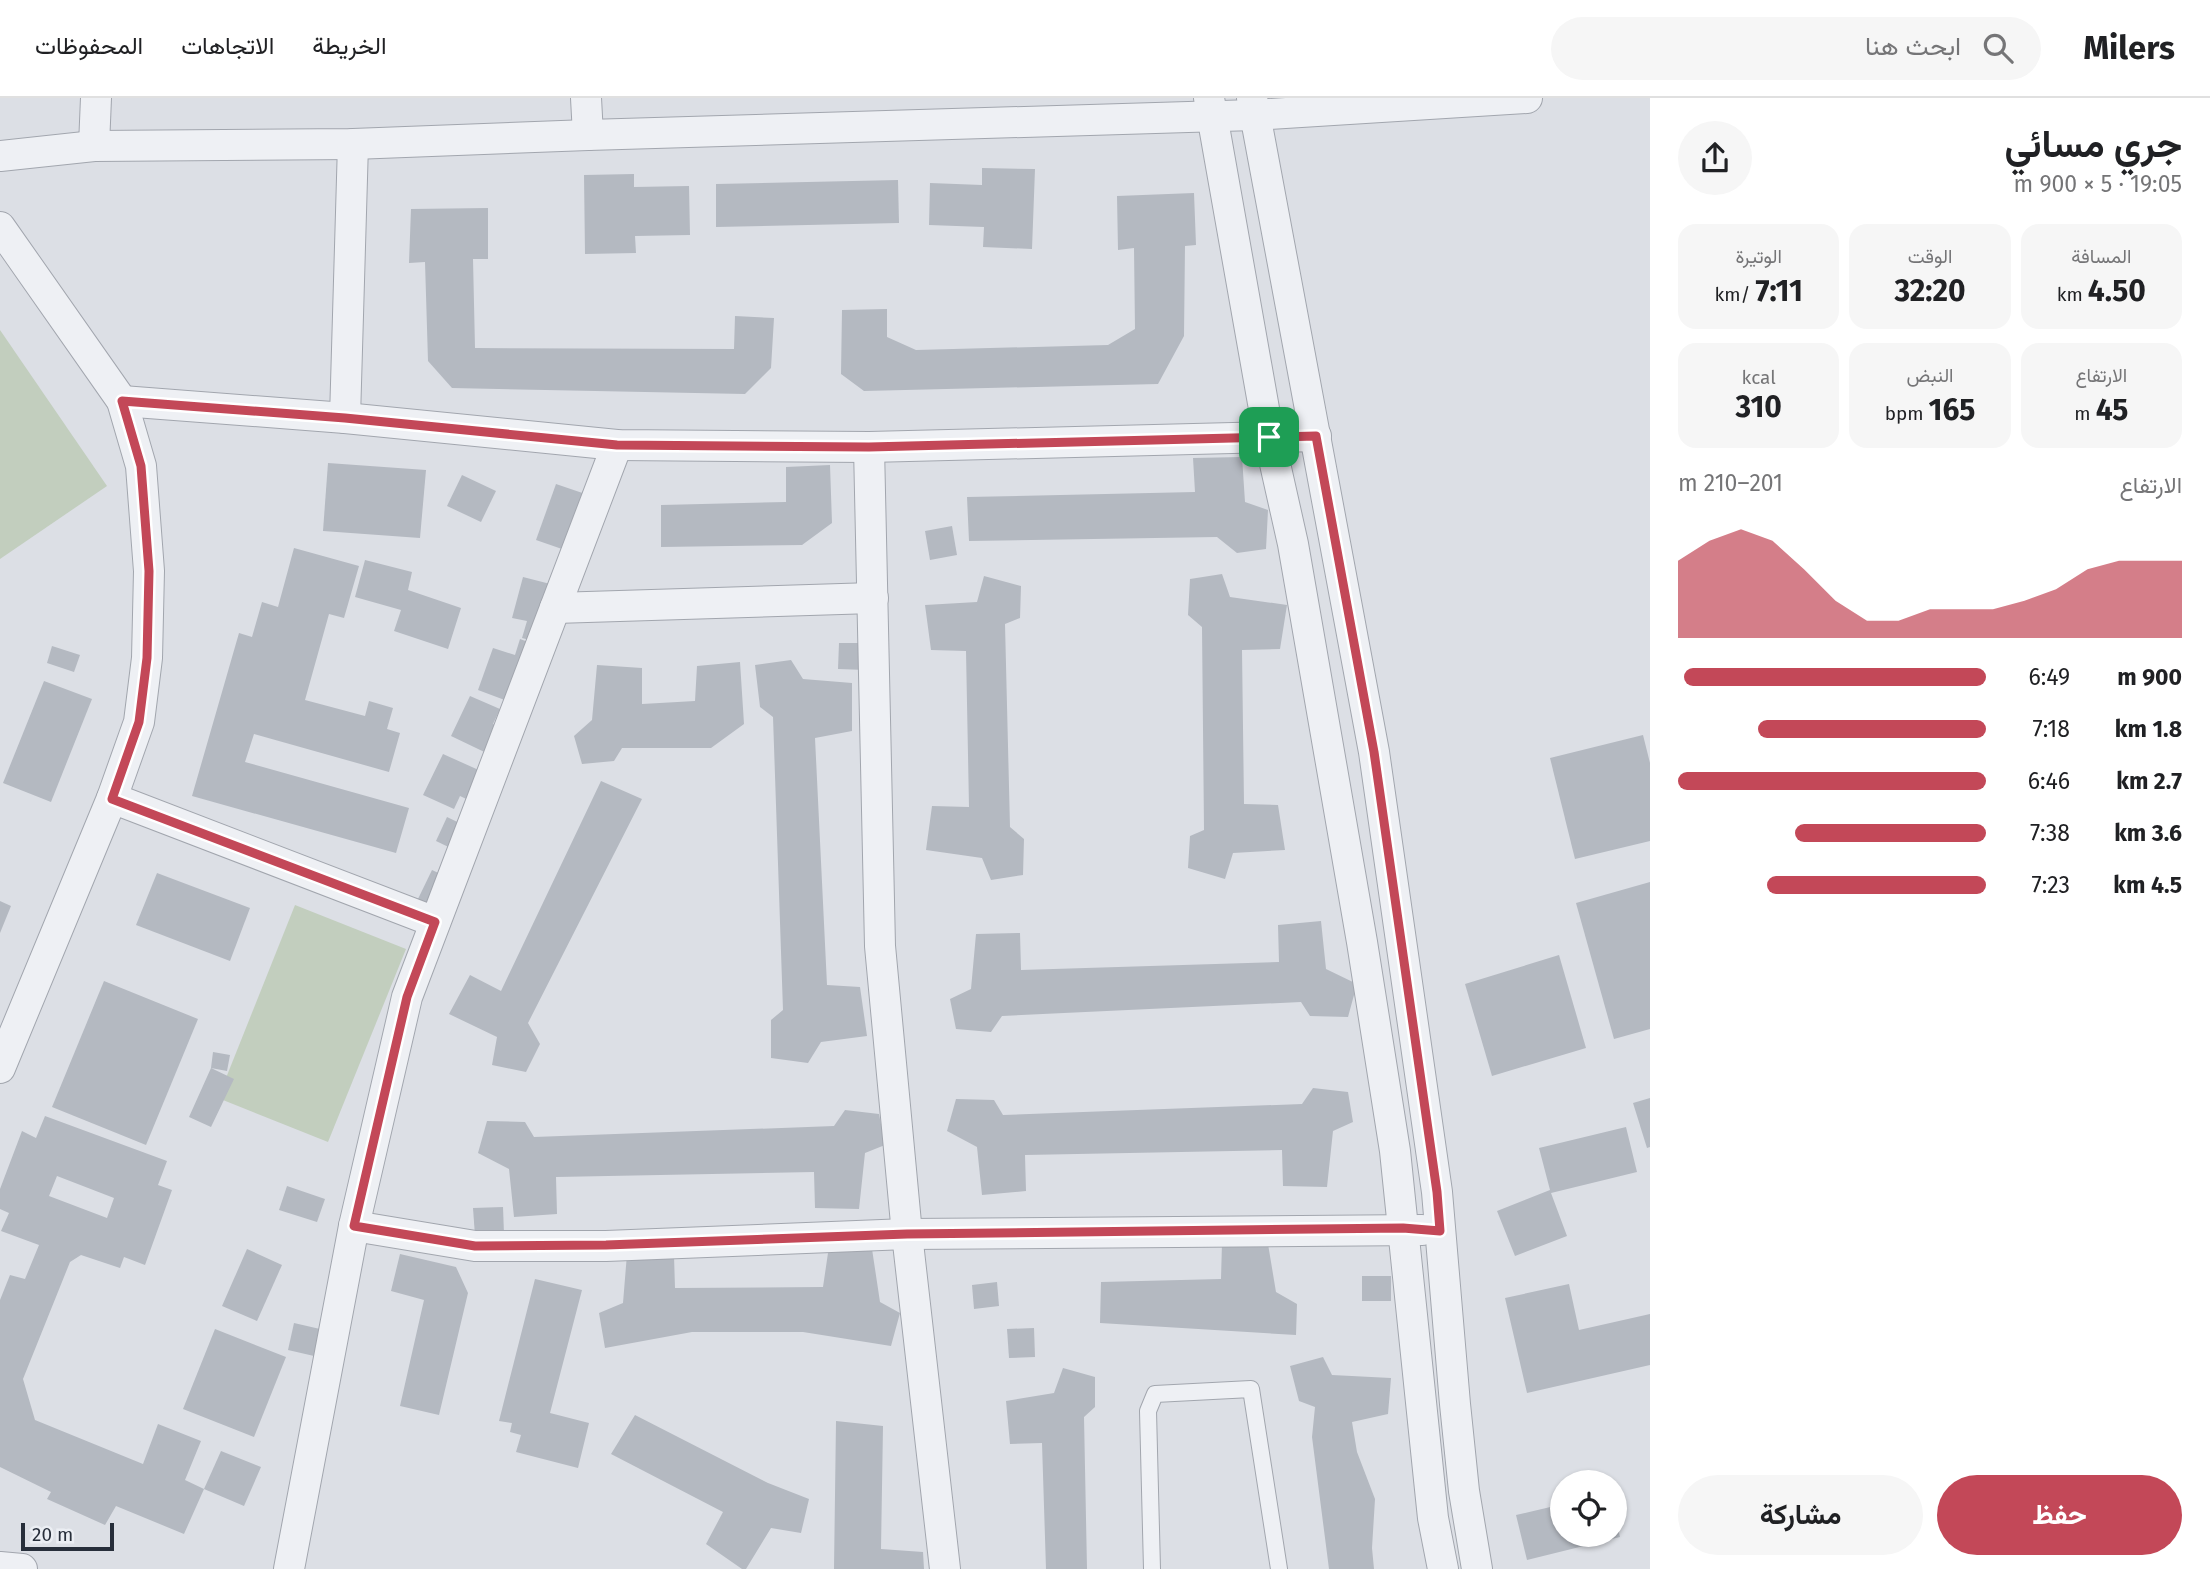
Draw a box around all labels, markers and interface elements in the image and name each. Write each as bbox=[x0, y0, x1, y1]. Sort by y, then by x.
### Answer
search box bbox=[1551, 17, 2041, 80]
text: Milers bbox=[2083, 28, 2175, 68]
icon: search bbox=[1979, 29, 2017, 67]
text: ابحث هنا bbox=[1865, 31, 1961, 62]
text: المحفوظات bbox=[35, 32, 143, 60]
text: الاتجاهات bbox=[181, 32, 274, 60]
text: الخريطة bbox=[312, 32, 387, 60]
button: share bbox=[1678, 121, 1752, 195]
text: جري مسائي bbox=[2004, 121, 2182, 167]
text: 19:05 · 5 × 900 m bbox=[2014, 170, 2182, 198]
text: الوتيرة bbox=[1735, 245, 1782, 268]
text: الوقت bbox=[1908, 245, 1952, 268]
text: المسافة bbox=[2071, 245, 2132, 268]
text: 7:11 bbox=[1755, 273, 1803, 309]
text: 32:20 bbox=[1894, 273, 1966, 309]
text: 4.50 bbox=[2088, 273, 2146, 309]
text: /km bbox=[1714, 283, 1755, 306]
text: km bbox=[2057, 283, 2088, 306]
text: النبض bbox=[1907, 364, 1954, 387]
text: الارتفاع bbox=[2076, 364, 2127, 387]
text: kcal bbox=[1742, 366, 1776, 389]
text: 310 bbox=[1735, 389, 1782, 425]
text: 165 bbox=[1929, 392, 1975, 428]
text: 45 bbox=[2096, 392, 2128, 428]
text: bpm bbox=[1885, 402, 1929, 425]
text: m bbox=[2074, 402, 2096, 425]
pin bbox=[1239, 407, 1299, 467]
icon: arrive bbox=[1250, 418, 1288, 456]
text: 201–210 m bbox=[1678, 469, 1783, 497]
text: الارتفاع bbox=[2120, 471, 2182, 499]
text: 6:49 bbox=[2028, 663, 2070, 691]
text: 900 m bbox=[2117, 663, 2182, 691]
text: 7:18 bbox=[2033, 715, 2070, 743]
text: 1.8 km bbox=[2115, 715, 2182, 743]
text: 6:46 bbox=[2028, 767, 2070, 795]
text: 2.7 km bbox=[2116, 767, 2182, 795]
text: 7:38 bbox=[2030, 819, 2070, 847]
text: 3.6 km bbox=[2114, 819, 2182, 847]
text: 7:23 bbox=[2032, 871, 2070, 899]
text: 4.5 km bbox=[2113, 871, 2182, 899]
map controls bbox=[1550, 1470, 1627, 1547]
button: locate bbox=[1550, 1470, 1627, 1547]
button: مشاركة bbox=[1678, 1475, 1923, 1555]
button: حفظ bbox=[1937, 1475, 2182, 1555]
scale bar bbox=[21, 1520, 114, 1552]
text: 20 m bbox=[32, 1523, 73, 1546]

